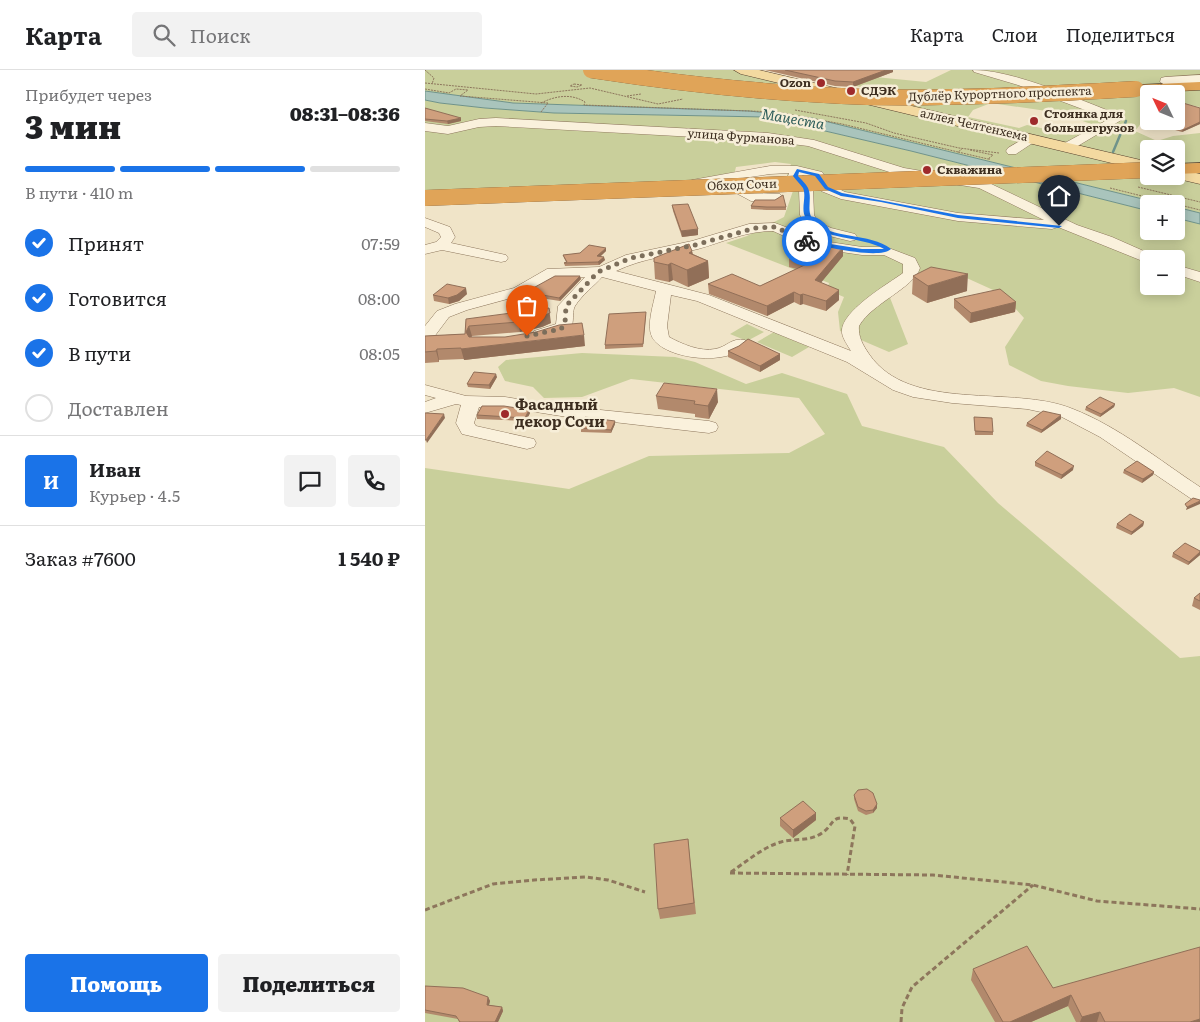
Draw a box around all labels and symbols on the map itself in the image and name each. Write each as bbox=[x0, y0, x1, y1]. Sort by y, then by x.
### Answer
place label: Ozon bbox=[780, 73, 812, 91]
marker: Ozon bbox=[815, 77, 827, 89]
place label: СДЭК bbox=[861, 81, 897, 99]
street label: Дублёр Курортного проспекта bbox=[908, 81, 1092, 105]
marker: СДЭК bbox=[845, 85, 857, 97]
north arrow bbox=[1140, 85, 1185, 130]
water label: Мацеста bbox=[760, 103, 826, 133]
street label: аллея Челтенхема bbox=[919, 103, 1030, 145]
place label: Стоянка для большегрузов bbox=[1044, 104, 1135, 136]
marker: Стоянка для большегрузов bbox=[1028, 115, 1040, 127]
street label: улица Фурманова bbox=[687, 123, 796, 149]
place label: Скважина bbox=[937, 160, 1002, 178]
marker: Скважина bbox=[921, 164, 933, 176]
street label: Обход Сочи bbox=[707, 174, 777, 194]
pin bbox=[1038, 175, 1080, 226]
courier bbox=[782, 216, 832, 266]
pin bbox=[506, 285, 548, 336]
place label: Фасадный декор Сочи bbox=[515, 392, 605, 432]
marker: Фасадный декор Сочи bbox=[499, 408, 511, 420]

